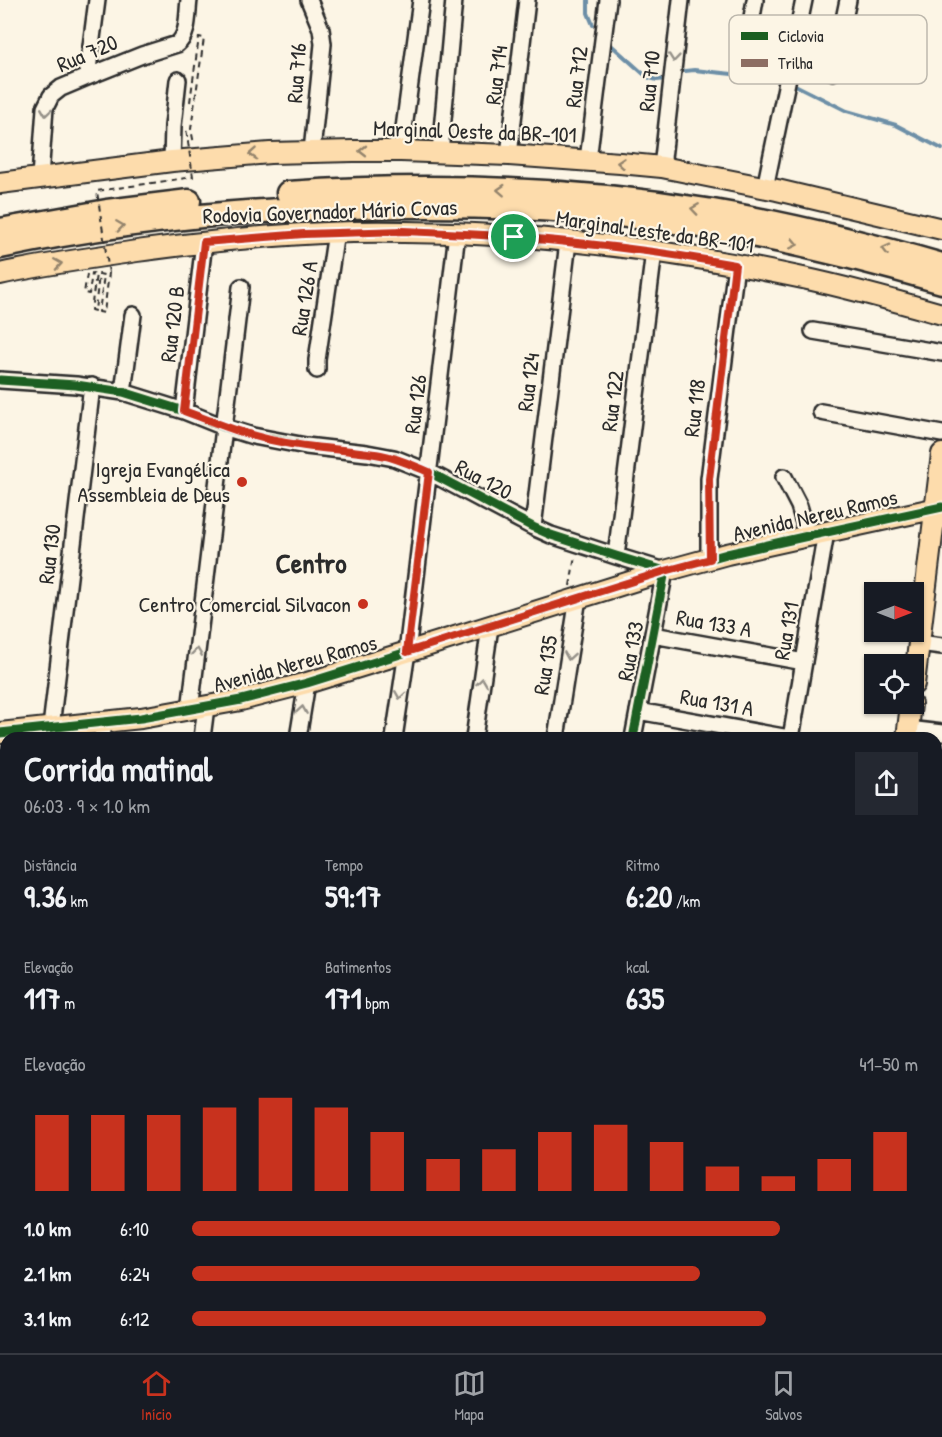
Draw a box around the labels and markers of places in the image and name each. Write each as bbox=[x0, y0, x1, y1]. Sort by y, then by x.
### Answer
pin bbox=[488, 211, 539, 262]
place label: Igreja Evangélica Assembleia de Deus bbox=[77, 454, 230, 509]
marker: Igreja Evangélica Assembleia de Deus bbox=[235, 475, 249, 489]
place label: Centro Comercial Silvacon bbox=[139, 589, 351, 619]
marker: Centro Comercial Silvacon bbox=[356, 597, 370, 611]

